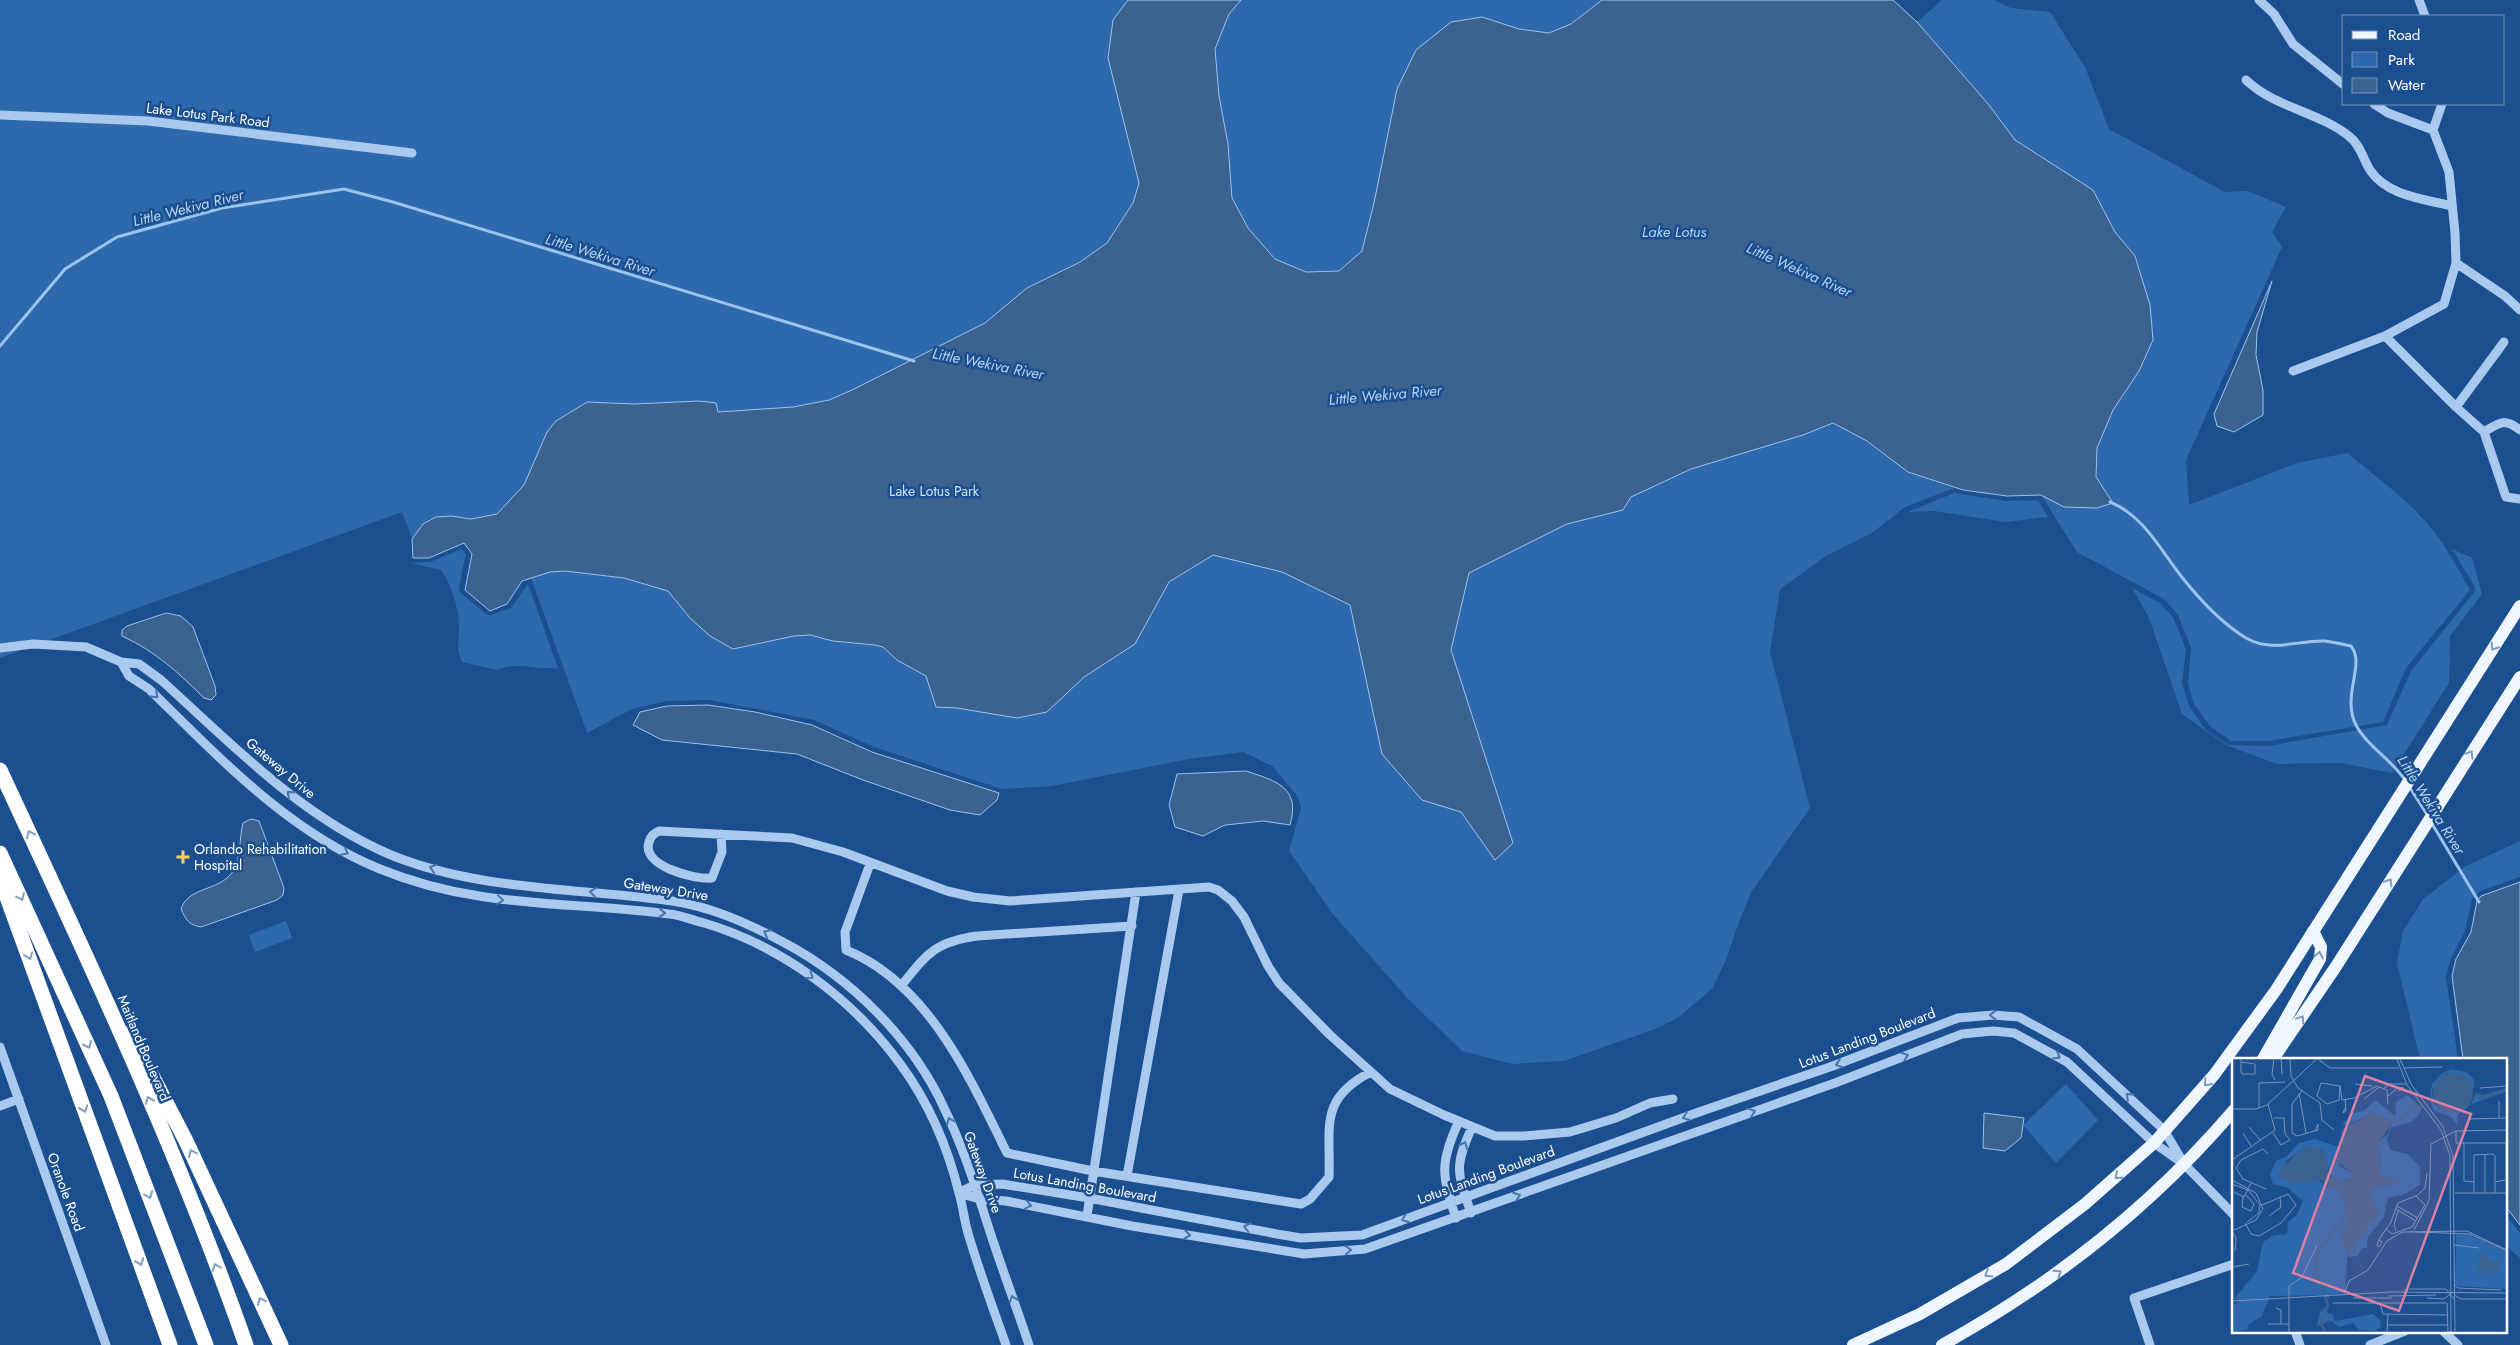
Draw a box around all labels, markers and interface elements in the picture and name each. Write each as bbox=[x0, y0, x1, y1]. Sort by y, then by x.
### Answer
legend bbox=[2342, 15, 2505, 105]
text: Road bbox=[2388, 24, 2420, 46]
text: Park bbox=[2388, 49, 2415, 71]
text: Water bbox=[2388, 74, 2426, 96]
street label: Lake Lotus Park Road bbox=[145, 98, 271, 132]
water label: Little Wekiva River bbox=[130, 183, 247, 232]
water label: Lake Lotus bbox=[1642, 221, 1706, 243]
water label: Little Wekiva River bbox=[543, 228, 658, 282]
water label: Little Wekiva River bbox=[1743, 237, 1856, 304]
water label: Little Wekiva River bbox=[930, 342, 1047, 386]
water label: Little Wekiva River bbox=[1328, 379, 1443, 411]
park label: Lake Lotus Park bbox=[889, 481, 980, 501]
one-way arrow bbox=[2490, 642, 2500, 651]
one-way arrow bbox=[149, 689, 158, 698]
street label: Gateway Drive bbox=[242, 733, 320, 803]
one-way arrow bbox=[2464, 750, 2474, 759]
water label: Little Wekiva River bbox=[2392, 751, 2471, 860]
one-way arrow bbox=[286, 791, 295, 800]
one-way arrow bbox=[26, 830, 36, 839]
place label: Orlando Rehabilitation Hospital bbox=[194, 839, 327, 875]
one-way arrow bbox=[340, 846, 349, 856]
marker: Orlando Rehabilitation Hospital bbox=[176, 850, 190, 864]
one-way arrow bbox=[429, 864, 437, 874]
street label: Gateway Drive bbox=[622, 872, 710, 906]
one-way arrow bbox=[2382, 878, 2392, 887]
one-way arrow bbox=[589, 888, 597, 898]
one-way arrow bbox=[14, 892, 25, 901]
one-way arrow bbox=[496, 894, 504, 905]
one-way arrow bbox=[658, 908, 666, 919]
one-way arrow bbox=[763, 929, 772, 939]
one-way arrow bbox=[2313, 950, 2324, 959]
one-way arrow bbox=[23, 952, 33, 960]
one-way arrow bbox=[804, 970, 813, 979]
street label: Maitland Boulevard bbox=[113, 992, 175, 1104]
street label: Lotus Landing Boulevard bbox=[1796, 1003, 1938, 1073]
one-way arrow bbox=[1989, 1010, 1997, 1021]
one-way arrow bbox=[2295, 1015, 2304, 1024]
one-way arrow bbox=[82, 1040, 93, 1049]
one-way arrow bbox=[2052, 1050, 2061, 1060]
one-way arrow bbox=[1900, 1052, 1909, 1063]
one-way arrow bbox=[1835, 1058, 1844, 1068]
inset map bbox=[2232, 1058, 2508, 1332]
one-way arrow bbox=[2204, 1078, 2213, 1087]
one-way arrow bbox=[2126, 1093, 2135, 1102]
one-way arrow bbox=[144, 1096, 155, 1105]
one-way arrow bbox=[78, 1104, 88, 1113]
one-way arrow bbox=[1747, 1108, 1756, 1118]
one-way arrow bbox=[1682, 1111, 1690, 1121]
one-way arrow bbox=[946, 1117, 956, 1126]
street label: Gateway Drive bbox=[959, 1128, 1007, 1216]
street label: Lotus Landing Boulevard bbox=[1415, 1141, 1557, 1209]
one-way arrow bbox=[1458, 1141, 1468, 1150]
one-way arrow bbox=[188, 1149, 199, 1158]
street label: Oranole Road bbox=[43, 1150, 89, 1234]
street label: Lotus Landing Boulevard bbox=[1012, 1163, 1158, 1207]
one-way arrow bbox=[2114, 1171, 2123, 1180]
one-way arrow bbox=[143, 1191, 153, 1199]
one-way arrow bbox=[1512, 1192, 1520, 1202]
one-way arrow bbox=[1023, 1200, 1032, 1210]
one-way arrow bbox=[1401, 1213, 1410, 1223]
one-way arrow bbox=[1242, 1222, 1251, 1233]
one-way arrow bbox=[1184, 1229, 1192, 1240]
one-way arrow bbox=[1345, 1244, 1353, 1255]
one-way arrow bbox=[134, 1257, 144, 1266]
one-way arrow bbox=[212, 1263, 222, 1272]
one-way arrow bbox=[1985, 1268, 1994, 1278]
one-way arrow bbox=[2052, 1270, 2062, 1279]
one-way arrow bbox=[1009, 1295, 1019, 1304]
one-way arrow bbox=[257, 1297, 267, 1306]

